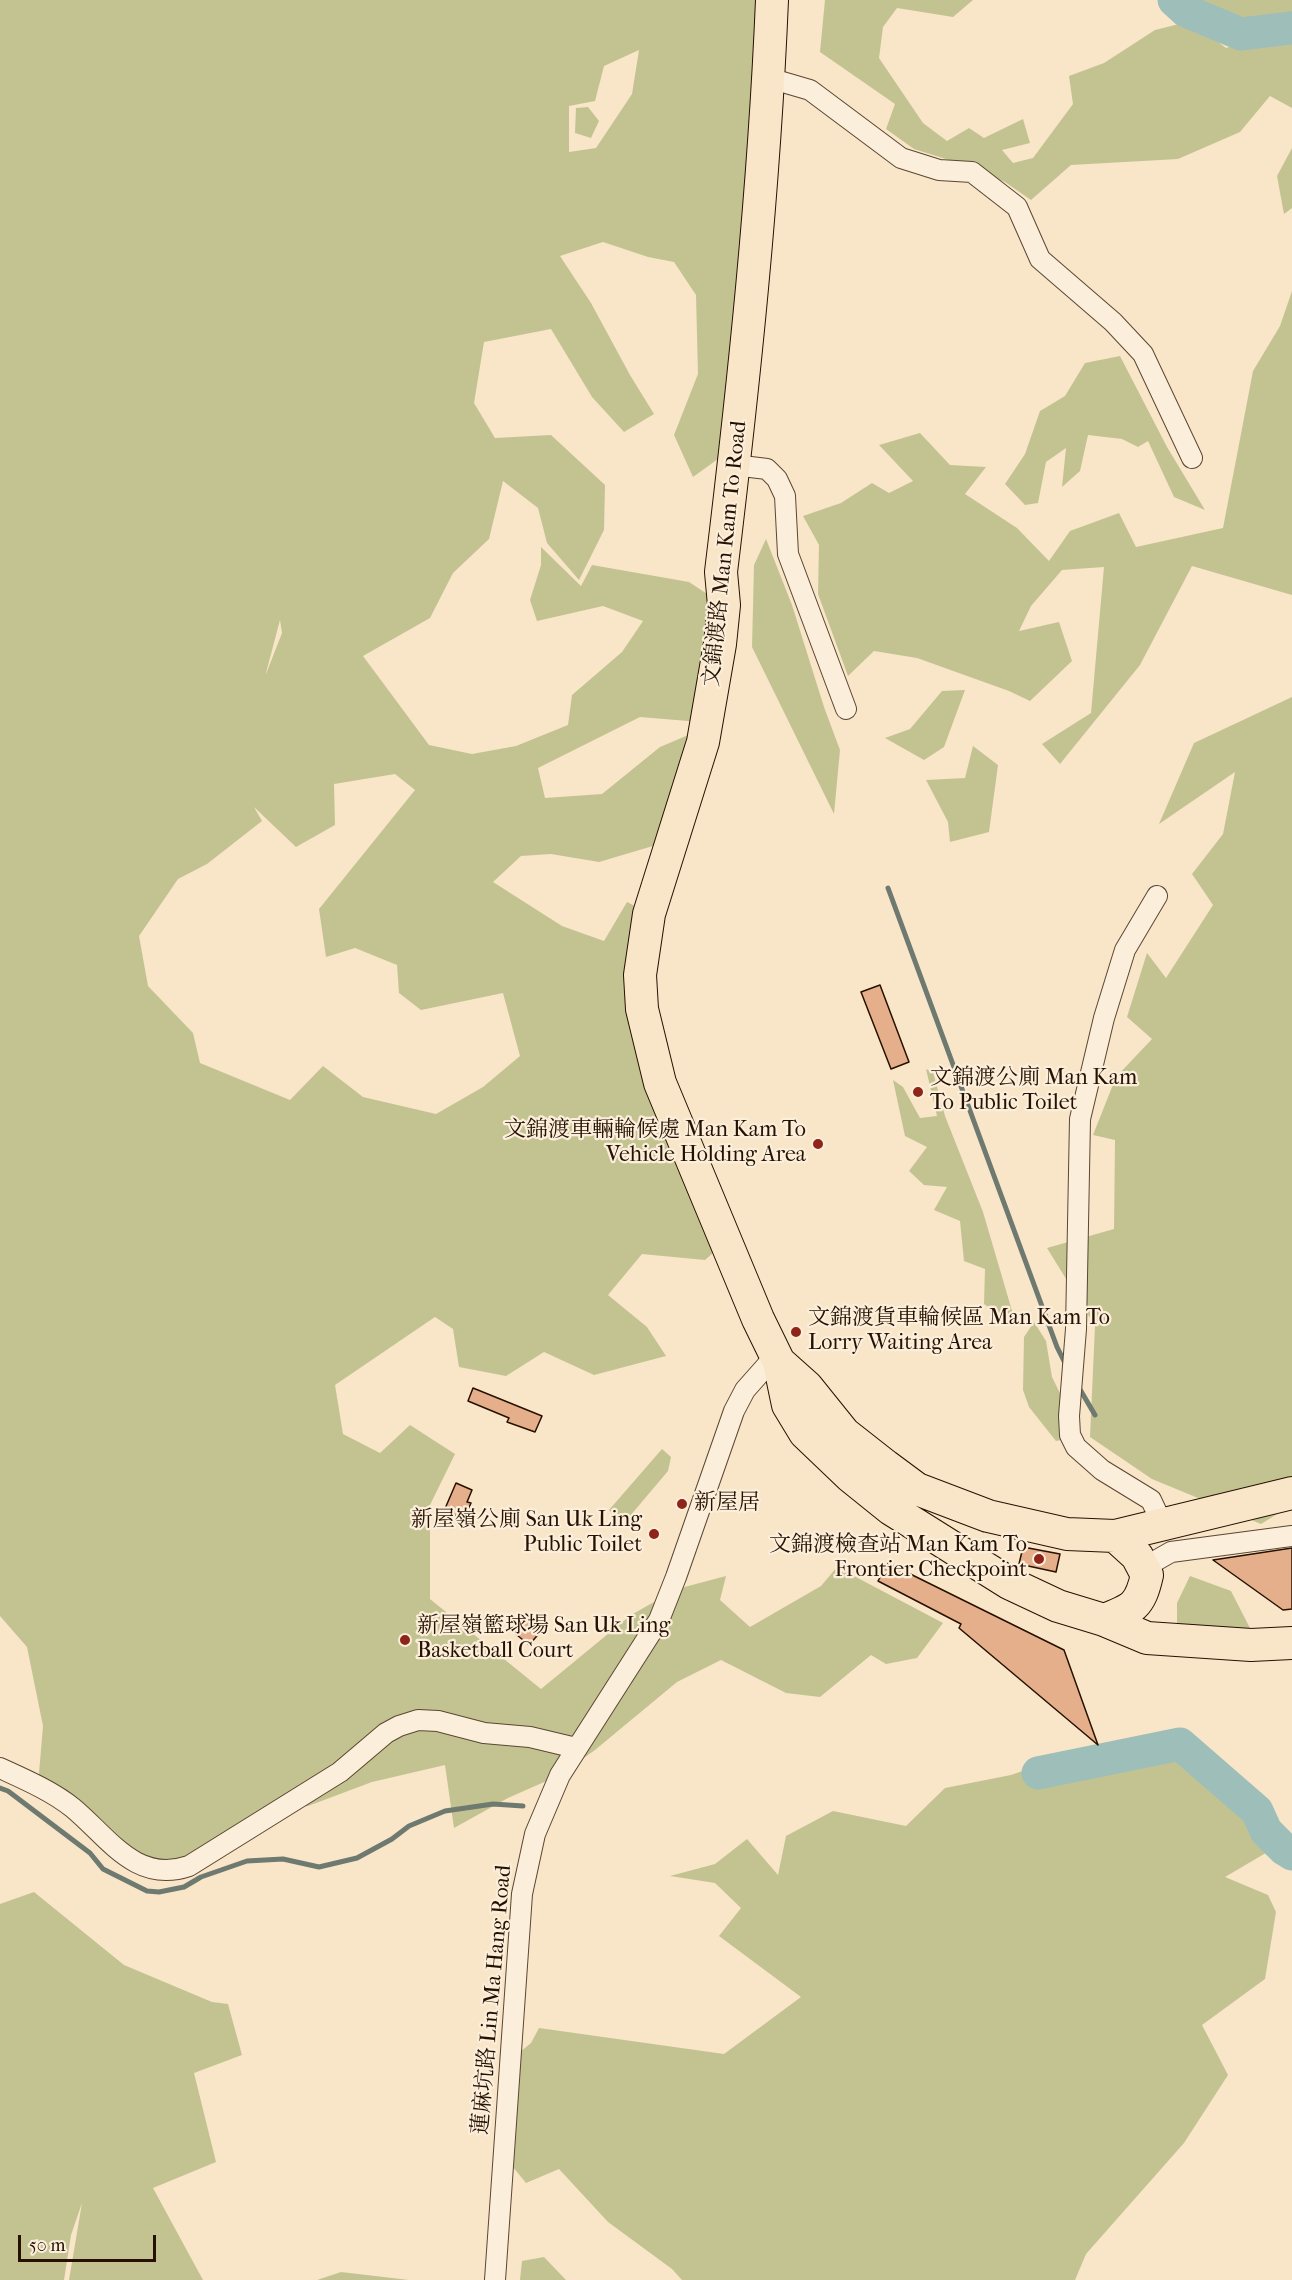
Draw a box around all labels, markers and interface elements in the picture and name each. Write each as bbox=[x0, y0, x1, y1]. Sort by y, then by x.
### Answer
street label: 文錦渡路 Man Kam To Road bbox=[699, 420, 753, 688]
place label: 文錦渡公廁 Man Kam To Public Toilet bbox=[930, 1066, 1137, 1118]
marker: 文錦渡公廁 Man Kam To Public Toilet bbox=[911, 1085, 925, 1099]
place label: 文錦渡車輛輪候處 Man Kam To Vehicle Holding Area bbox=[504, 1118, 806, 1170]
marker: 文錦渡車輛輪候處 Man Kam To Vehicle Holding Area bbox=[811, 1137, 825, 1151]
place label: 文錦渡貨車輪候區 Man Kam To Lorry Waiting Area bbox=[808, 1306, 1110, 1358]
marker: 文錦渡貨車輪候區 Man Kam To Lorry Waiting Area bbox=[789, 1325, 803, 1339]
place label: 新屋居 bbox=[694, 1491, 760, 1517]
marker: 新屋居 bbox=[675, 1497, 689, 1511]
place label: 新屋嶺公廁 San Uk Ling Public Toilet bbox=[411, 1508, 642, 1560]
marker: 新屋嶺公廁 San Uk Ling Public Toilet bbox=[647, 1527, 661, 1541]
place label: 文錦渡檢查站 Man Kam To Frontier Checkpoint bbox=[769, 1533, 1027, 1585]
marker: 文錦渡檢查站 Man Kam To Frontier Checkpoint bbox=[1032, 1552, 1046, 1566]
place label: 新屋嶺籃球場 San Uk Ling Basketball Court bbox=[417, 1614, 670, 1666]
marker: 新屋嶺籃球場 San Uk Ling Basketball Court bbox=[398, 1633, 412, 1647]
street label: 蓮麻坑路 Lin Ma Hang Road bbox=[468, 1864, 518, 2136]
scale bar bbox=[21, 2223, 159, 2261]
text: 50 m bbox=[29, 2235, 65, 2256]

